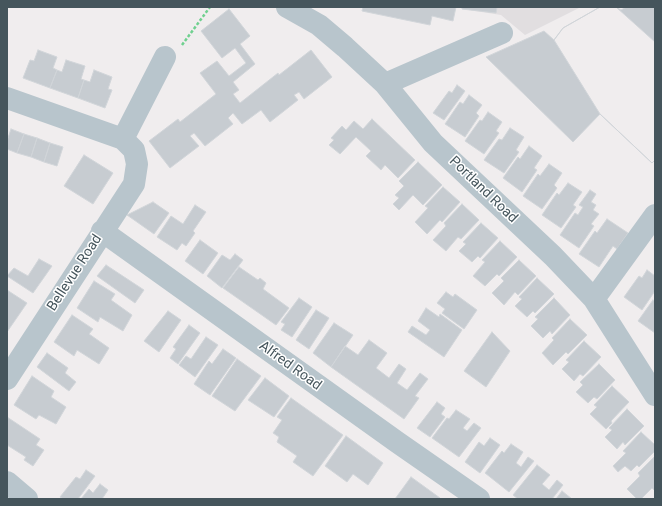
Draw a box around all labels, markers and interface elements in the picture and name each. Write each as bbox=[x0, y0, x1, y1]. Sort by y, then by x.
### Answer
street label: Portland Road bbox=[445, 153, 521, 227]
street label: Bellevue Road bbox=[44, 232, 106, 314]
street label: Alfred Road bbox=[256, 338, 324, 394]

